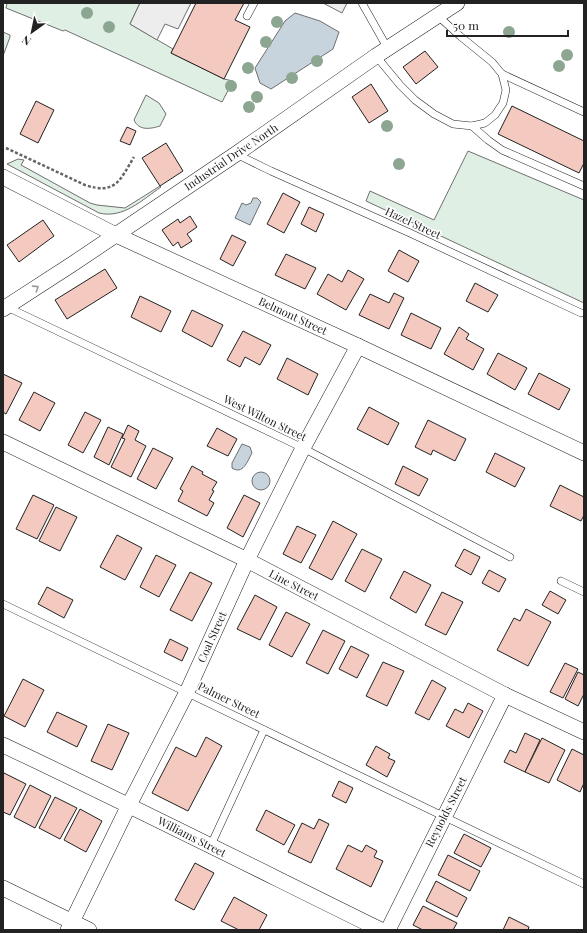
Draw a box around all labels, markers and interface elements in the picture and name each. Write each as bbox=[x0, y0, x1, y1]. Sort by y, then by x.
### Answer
north arrow bbox=[12, 12, 52, 52]
scale bar bbox=[447, 12, 568, 38]
text: 50 m bbox=[453, 17, 479, 33]
text: N bbox=[19, 32, 34, 49]
street label: Industrial Drive North bbox=[181, 119, 281, 194]
street label: Hazel Street bbox=[383, 203, 444, 242]
one-way arrow bbox=[32, 285, 39, 293]
street label: Belmont Street bbox=[257, 293, 330, 338]
street label: West Wilton Street bbox=[220, 391, 309, 444]
street label: Line Street bbox=[267, 566, 322, 604]
street label: Coal Street bbox=[194, 609, 230, 665]
street label: Palmer Street bbox=[196, 678, 263, 721]
street label: Reynolds Street bbox=[421, 774, 470, 850]
street label: Williams Street bbox=[155, 812, 229, 860]

